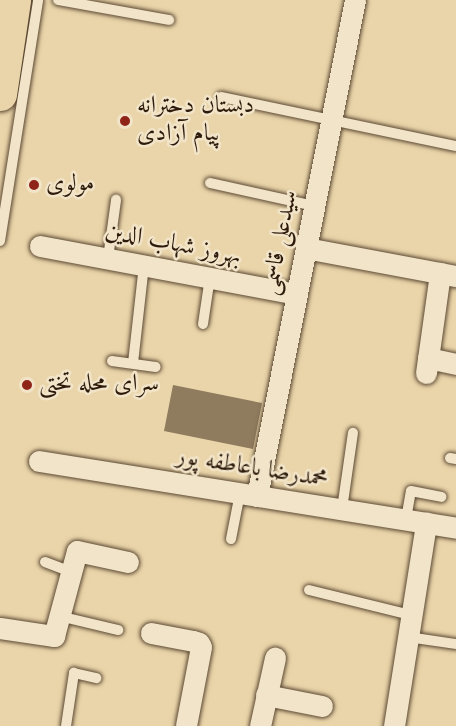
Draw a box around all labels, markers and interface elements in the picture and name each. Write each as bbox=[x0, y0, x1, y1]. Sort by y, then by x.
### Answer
place label: دبستان دخترانه پیام آزادی bbox=[137, 93, 254, 149]
marker: دبستان دخترانه پیام آزادی bbox=[118, 114, 132, 128]
place label: مولوی bbox=[46, 171, 94, 199]
marker: مولوی bbox=[27, 178, 41, 192]
street label: سیدعلی قاسمی bbox=[257, 188, 305, 298]
street label: بهروز شهاب الدین bbox=[103, 218, 243, 272]
place label: سرای محله تختی bbox=[39, 371, 159, 399]
marker: سرای محله تختی bbox=[20, 378, 34, 392]
street label: محمدرضا باعاطفه پور bbox=[174, 443, 330, 495]

